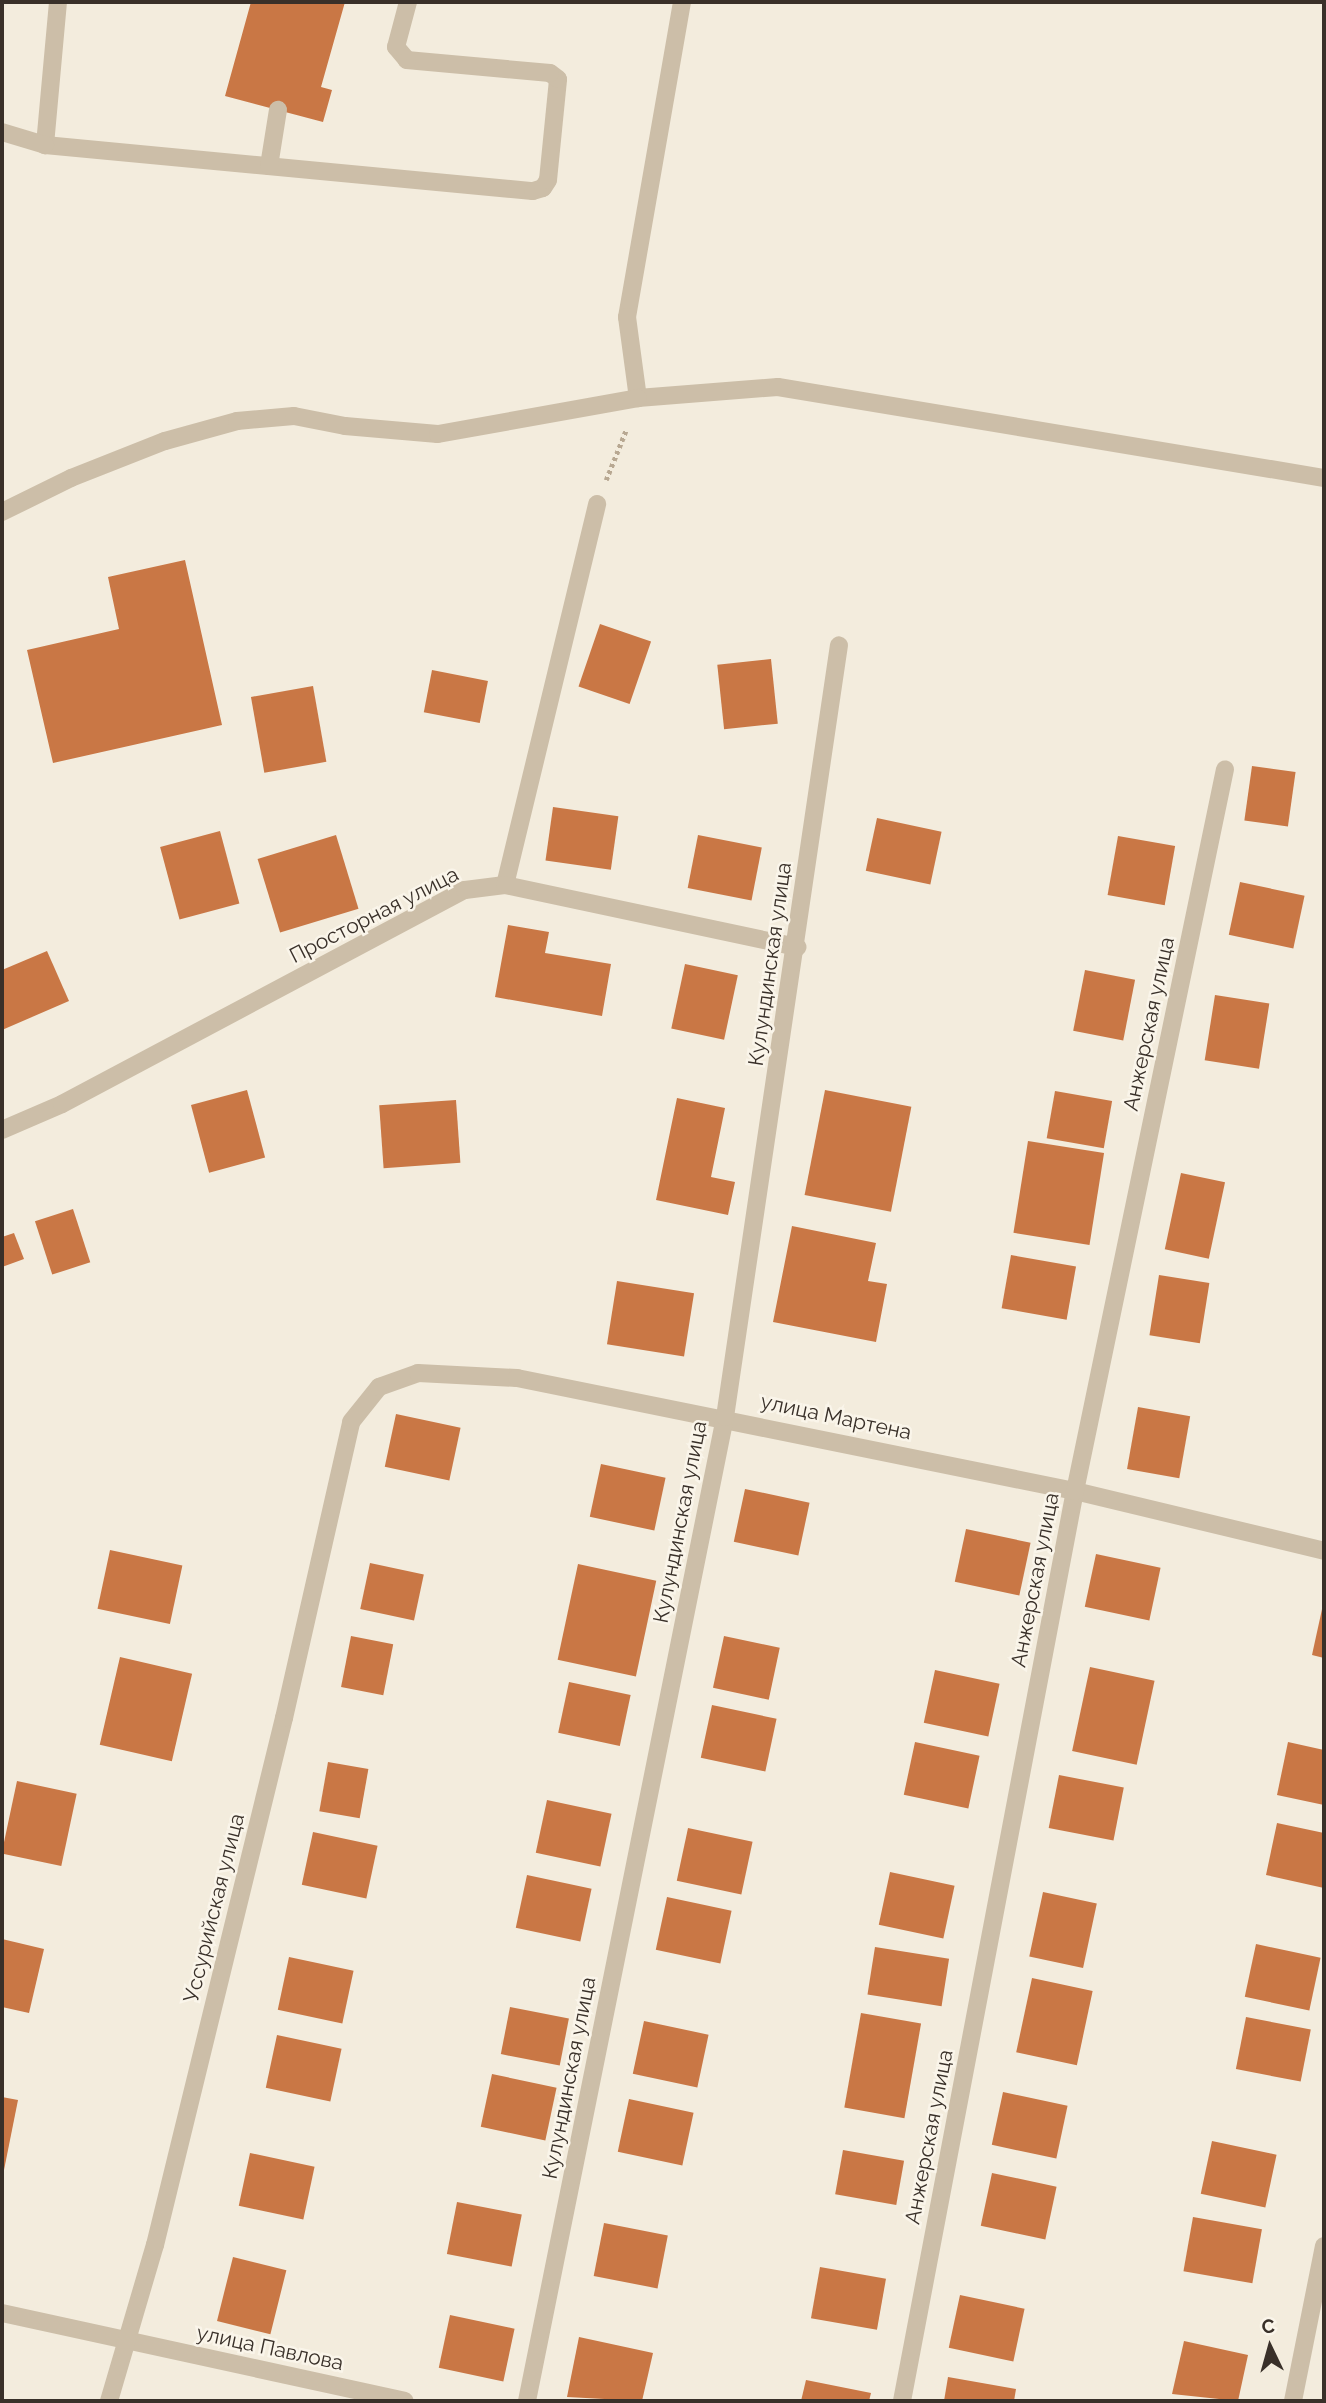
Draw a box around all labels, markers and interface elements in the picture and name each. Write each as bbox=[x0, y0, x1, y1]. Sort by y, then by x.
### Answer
street label: Кулундинская улица bbox=[743, 860, 797, 1068]
street label: Просторная улица bbox=[285, 861, 463, 969]
street label: Анжерская улица bbox=[1118, 934, 1180, 1114]
street label: улица Мартена bbox=[758, 1389, 914, 1445]
street label: Кулундинская улица bbox=[648, 1419, 712, 1625]
street label: Анжерская улица bbox=[1006, 1490, 1064, 1670]
street label: Уссурийская улица bbox=[178, 1811, 250, 2005]
street label: Кулундинская улица bbox=[537, 1975, 601, 2181]
street label: Анжерская улица bbox=[900, 2047, 958, 2227]
north arrow bbox=[1235, 2312, 1305, 2382]
text: С bbox=[1261, 2315, 1276, 2338]
street label: улица Павлова bbox=[194, 2320, 346, 2376]

